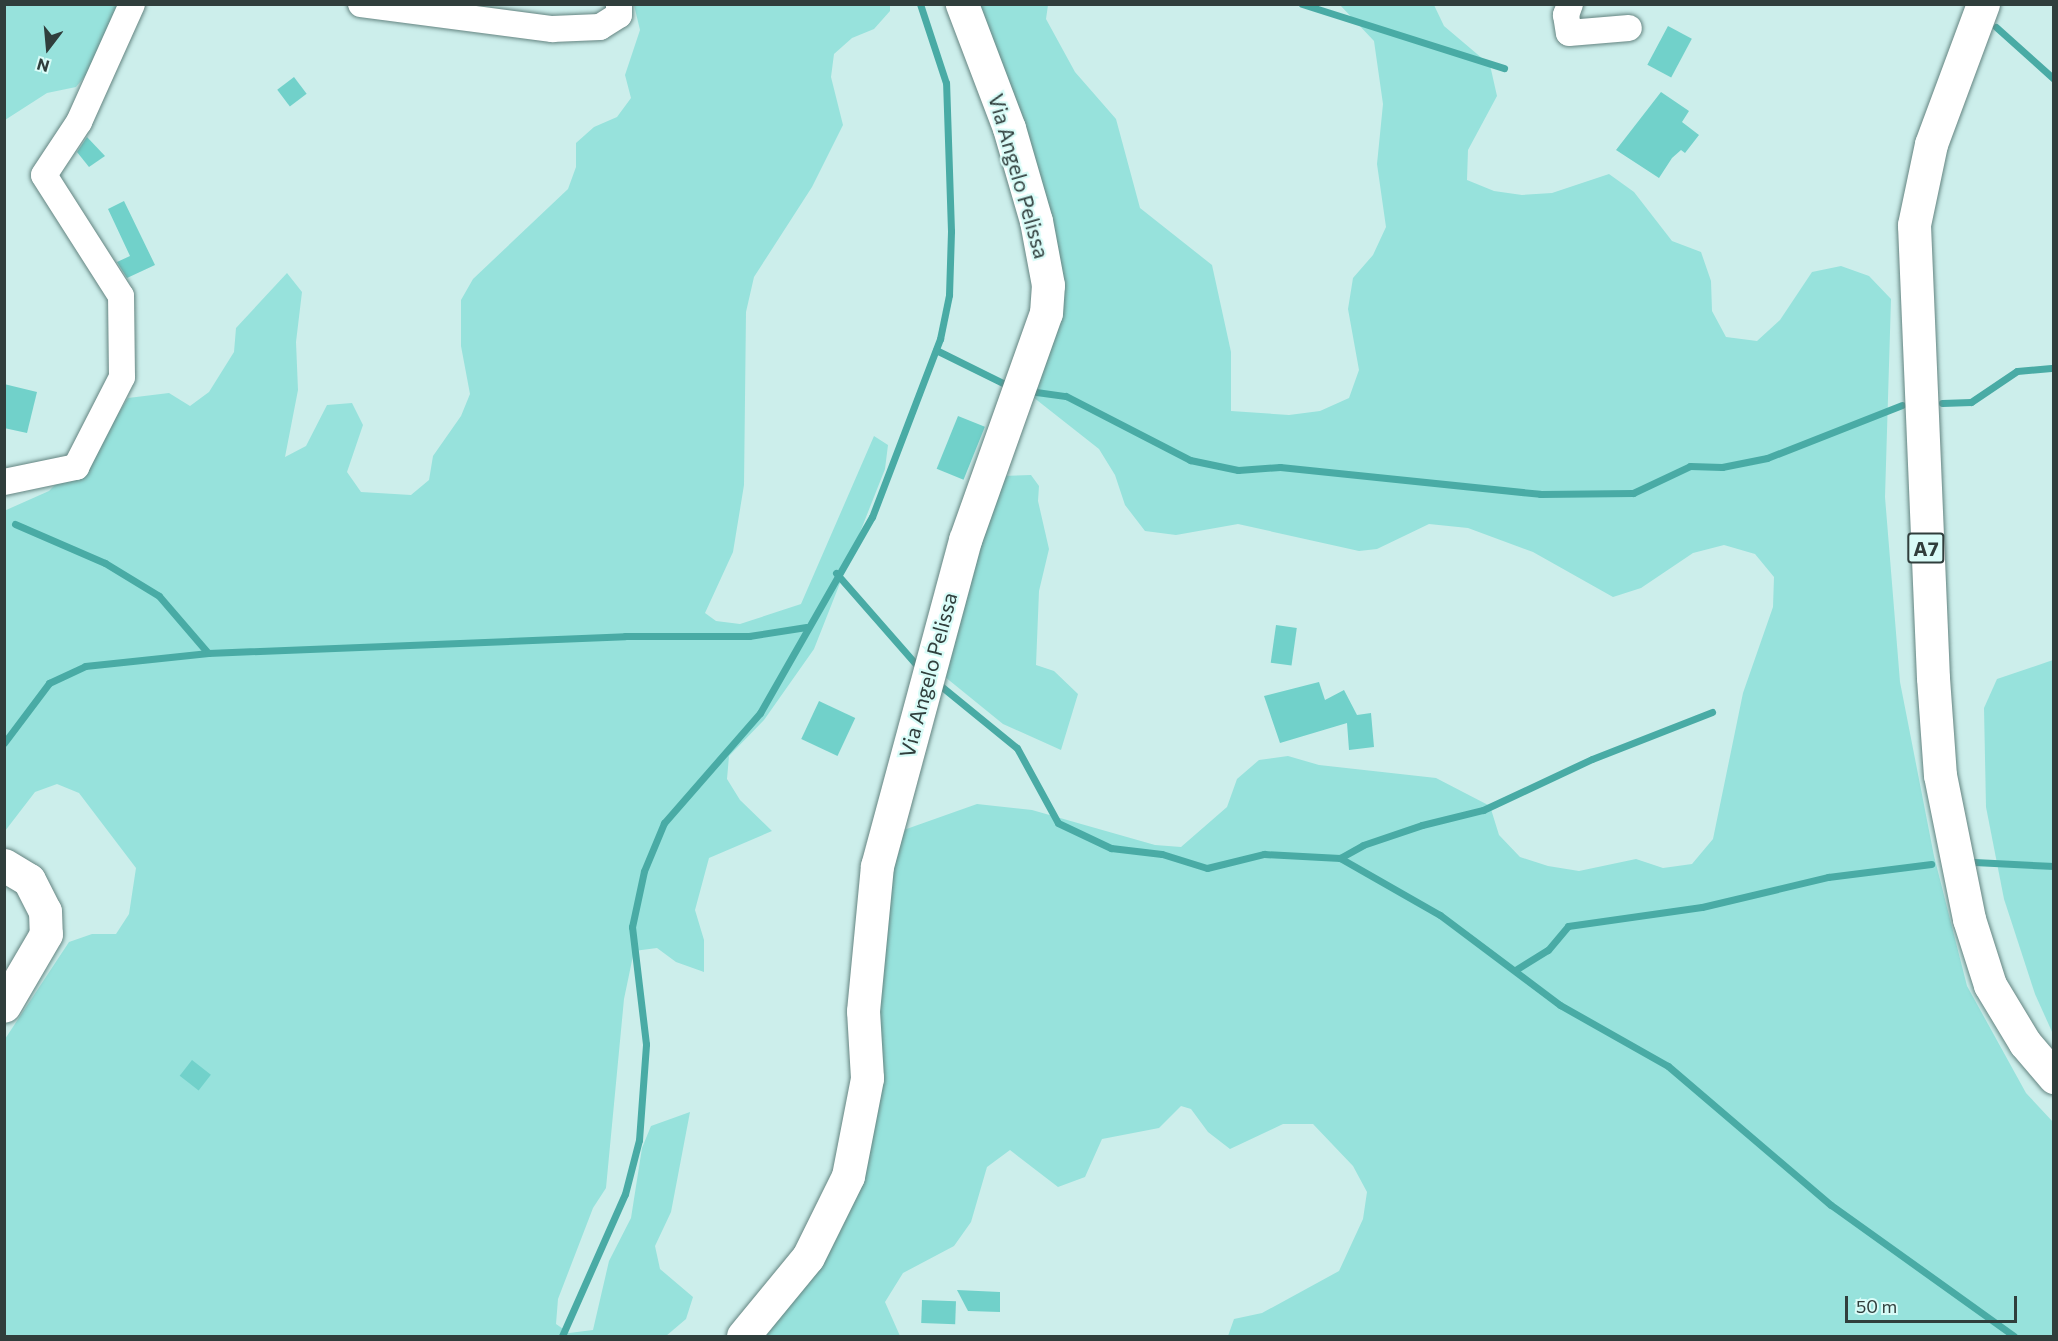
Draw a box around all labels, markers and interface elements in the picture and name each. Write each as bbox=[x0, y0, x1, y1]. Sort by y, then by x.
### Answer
north arrow bbox=[18, 18, 78, 78]
text: N bbox=[35, 55, 51, 77]
street label: Via Angelo Pelissa bbox=[983, 91, 1055, 261]
road number: A7 bbox=[1906, 531, 1946, 565]
street label: Via Angelo Pelissa bbox=[894, 590, 962, 760]
scale bar bbox=[1848, 1284, 2020, 1322]
text: 50 m bbox=[1856, 1295, 1897, 1317]

